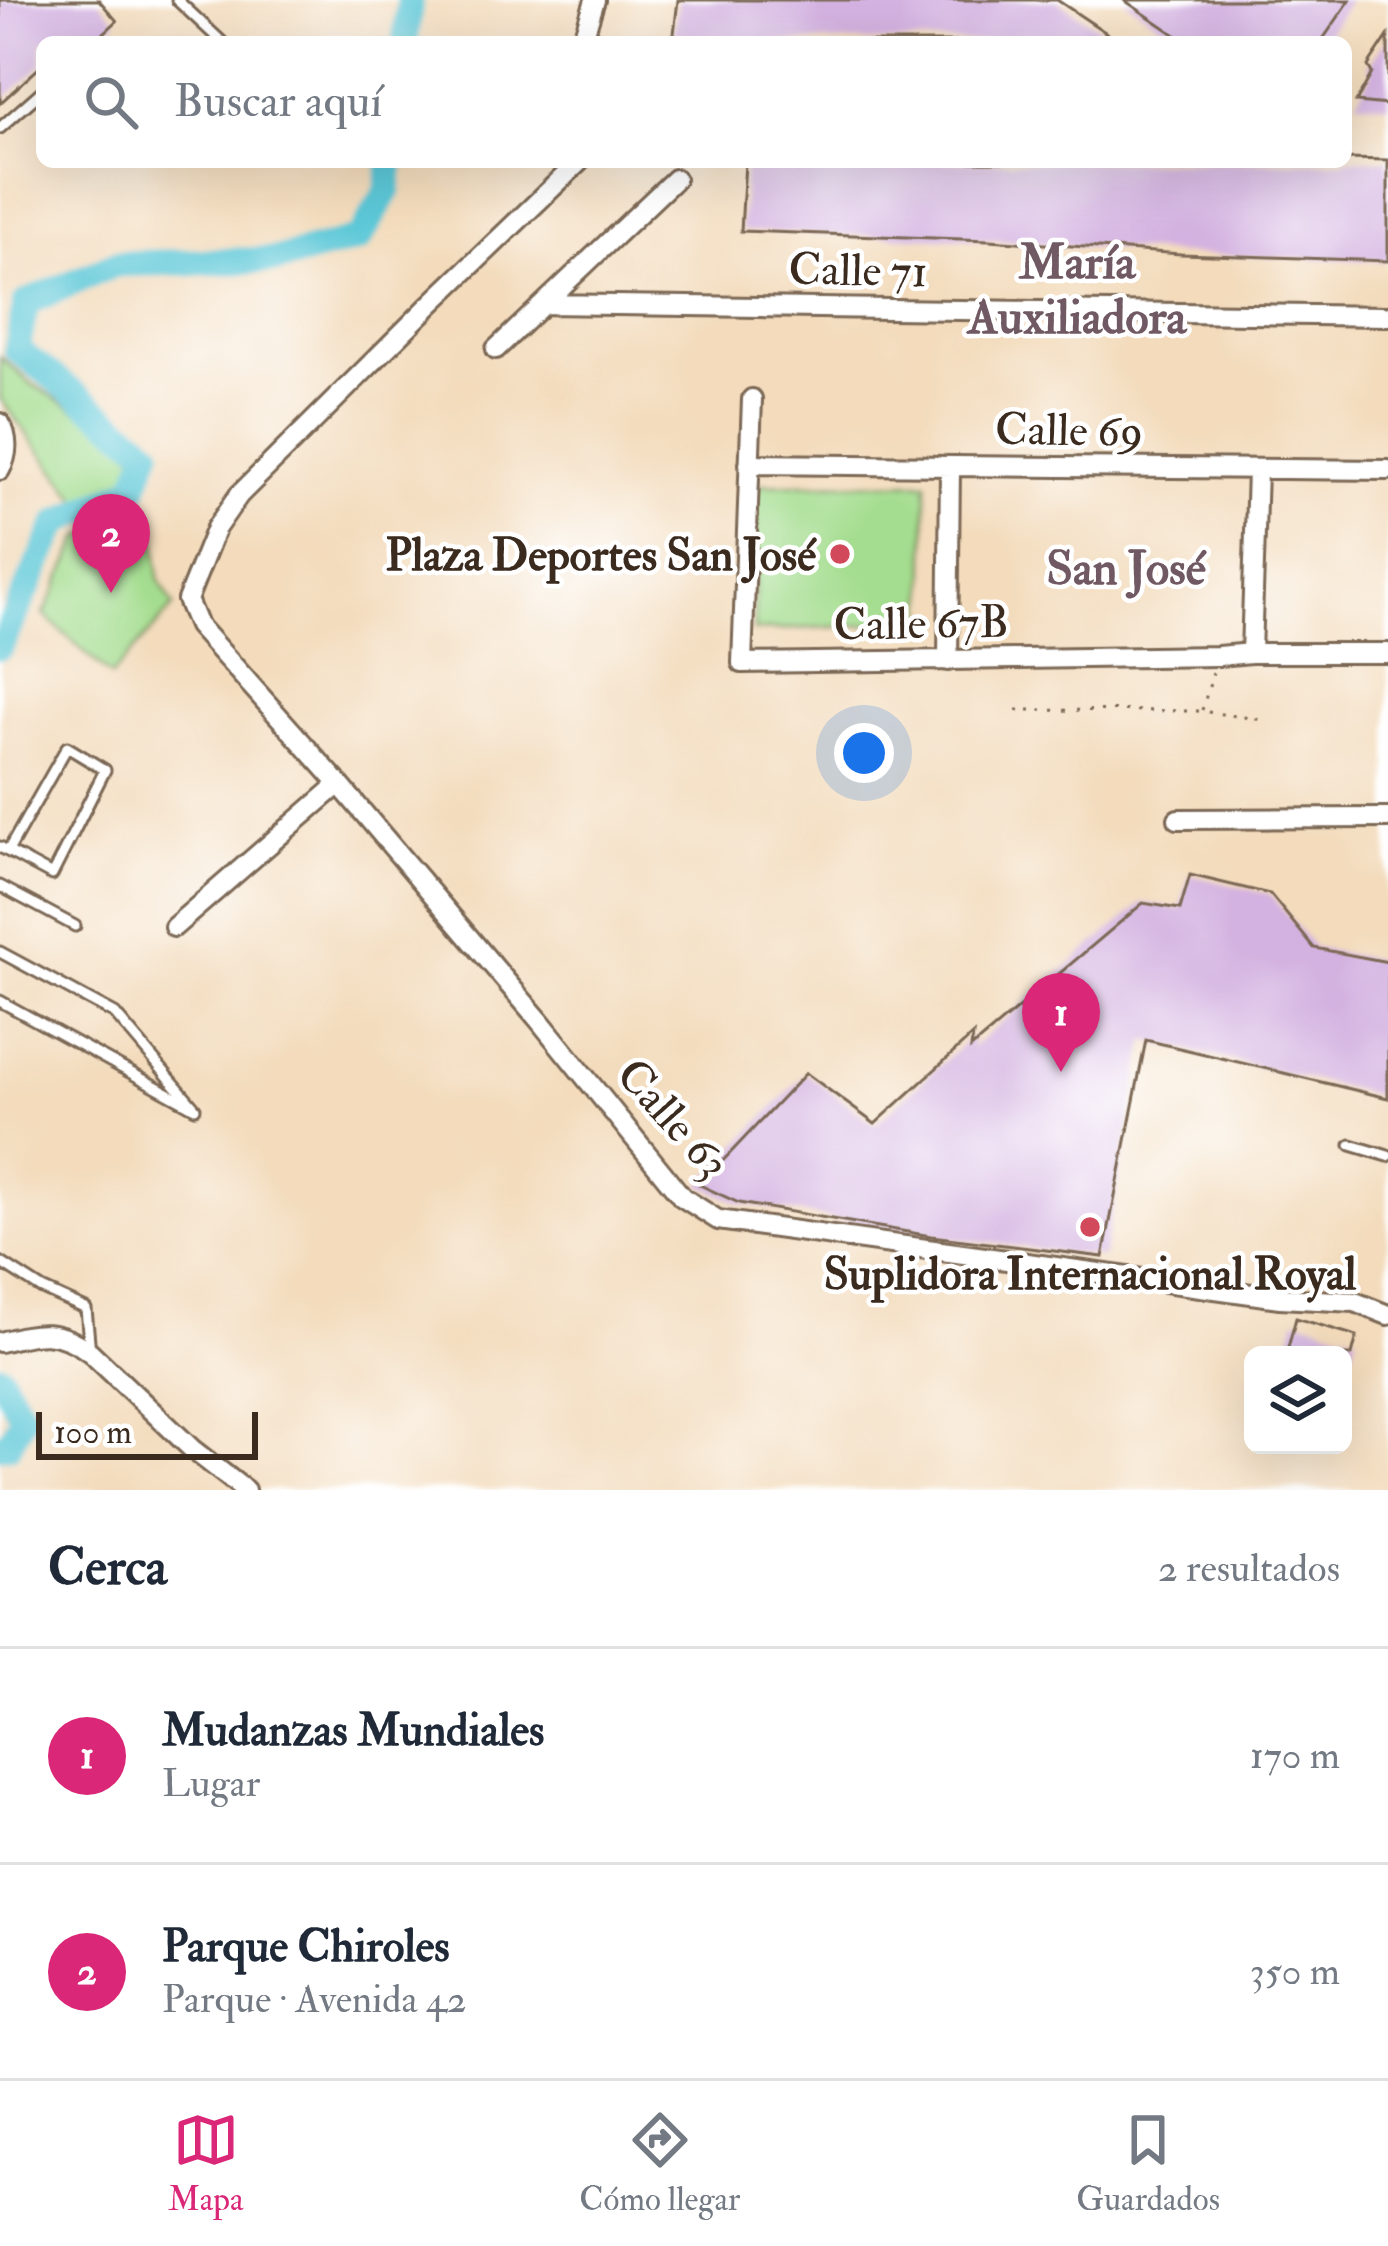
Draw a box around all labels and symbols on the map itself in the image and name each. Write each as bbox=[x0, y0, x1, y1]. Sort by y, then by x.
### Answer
district label: María Auxiliadora bbox=[966, 233, 1187, 348]
street label: Calle 71 bbox=[788, 242, 928, 300]
street label: Calle 69 bbox=[994, 402, 1144, 460]
pin: 2 bbox=[72, 494, 150, 593]
place label: Plaza Deportes San José bbox=[386, 528, 817, 584]
district label: San José bbox=[1046, 539, 1207, 599]
marker: Plaza Deportes San José bbox=[827, 541, 853, 567]
street label: Calle 67B bbox=[833, 594, 1009, 654]
your location bbox=[834, 723, 894, 783]
pin: 1 bbox=[1022, 973, 1100, 1072]
street label: Calle 63 bbox=[604, 1048, 741, 1191]
marker: Suplidora Internacional Royal bbox=[1077, 1214, 1103, 1240]
place label: Suplidora Internacional Royal bbox=[824, 1247, 1357, 1303]
scale bar bbox=[36, 1406, 258, 1459]

